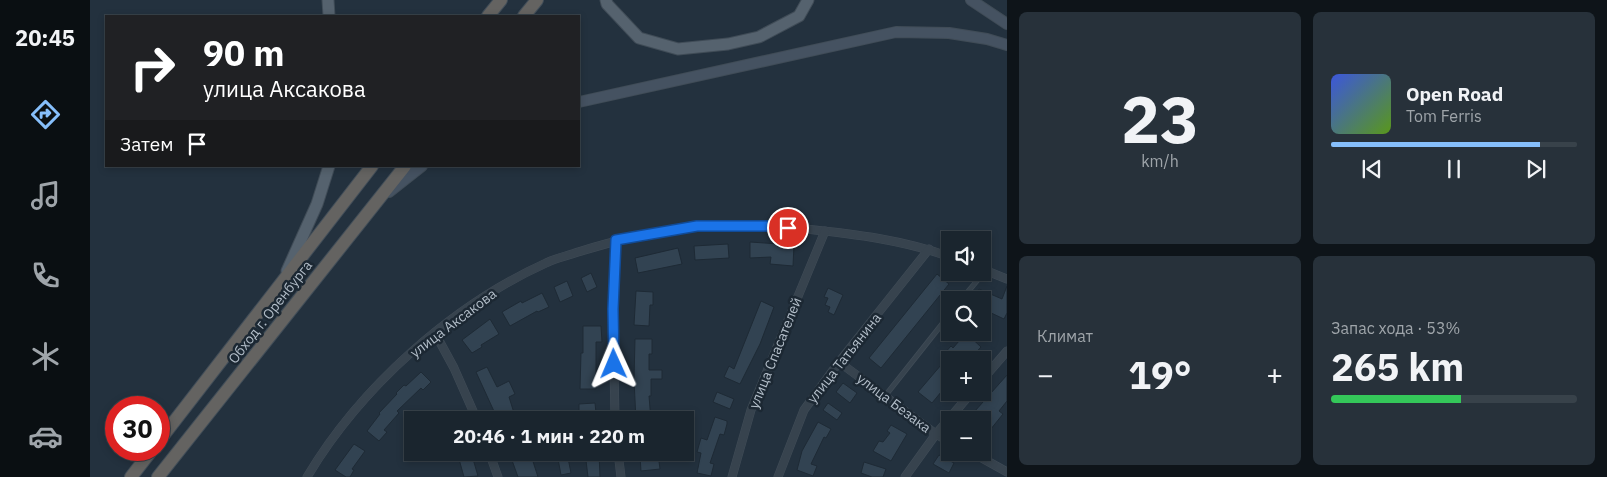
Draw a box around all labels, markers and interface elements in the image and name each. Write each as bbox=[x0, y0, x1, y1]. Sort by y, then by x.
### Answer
text: 20:45 bbox=[15, 23, 75, 52]
text: 90 m bbox=[203, 30, 285, 76]
icon: right bbox=[120, 35, 185, 100]
text: улица Аксакова bbox=[203, 74, 366, 103]
text: 23 bbox=[1121, 76, 1199, 161]
text: Open Road bbox=[1406, 82, 1503, 106]
icon: directions bbox=[28, 97, 63, 132]
text: Tom Ferris bbox=[1406, 106, 1482, 126]
icon: arrive bbox=[183, 130, 211, 158]
text: Затем bbox=[120, 132, 173, 156]
text: km/h bbox=[1141, 151, 1179, 171]
icon: previous bbox=[1358, 155, 1386, 183]
icon: pause bbox=[1440, 155, 1468, 183]
icon: next bbox=[1522, 155, 1550, 183]
icon: music bbox=[28, 178, 63, 213]
pin bbox=[767, 207, 809, 249]
icon: arrive bbox=[774, 214, 802, 242]
map controls bbox=[941, 231, 991, 461]
button: sound bbox=[941, 231, 991, 281]
street label: Обход г. Оренбурга bbox=[224, 256, 316, 367]
icon: phone bbox=[28, 258, 63, 293]
street label: улица Аксакова bbox=[406, 284, 500, 361]
button: search bbox=[941, 291, 991, 341]
street label: улица Спасателей bbox=[744, 295, 806, 411]
street label: улица Татьянина bbox=[803, 309, 885, 407]
text: Запас хода · 53% bbox=[1331, 318, 1460, 338]
text: Климат bbox=[1037, 326, 1093, 346]
position arrow bbox=[587, 337, 639, 389]
icon: climate bbox=[28, 339, 63, 374]
text: 265 km bbox=[1331, 342, 1464, 391]
text: 19° bbox=[1128, 350, 1192, 399]
button: + bbox=[941, 351, 991, 401]
text: − bbox=[1037, 356, 1054, 393]
text: + bbox=[1266, 356, 1283, 393]
street label: улица Безака bbox=[853, 369, 935, 437]
speed limit sign: 30 bbox=[105, 396, 170, 461]
button: − bbox=[941, 411, 991, 461]
icon: car bbox=[28, 419, 63, 454]
text: 20:46 · 1 мин · 220 m bbox=[453, 424, 645, 448]

